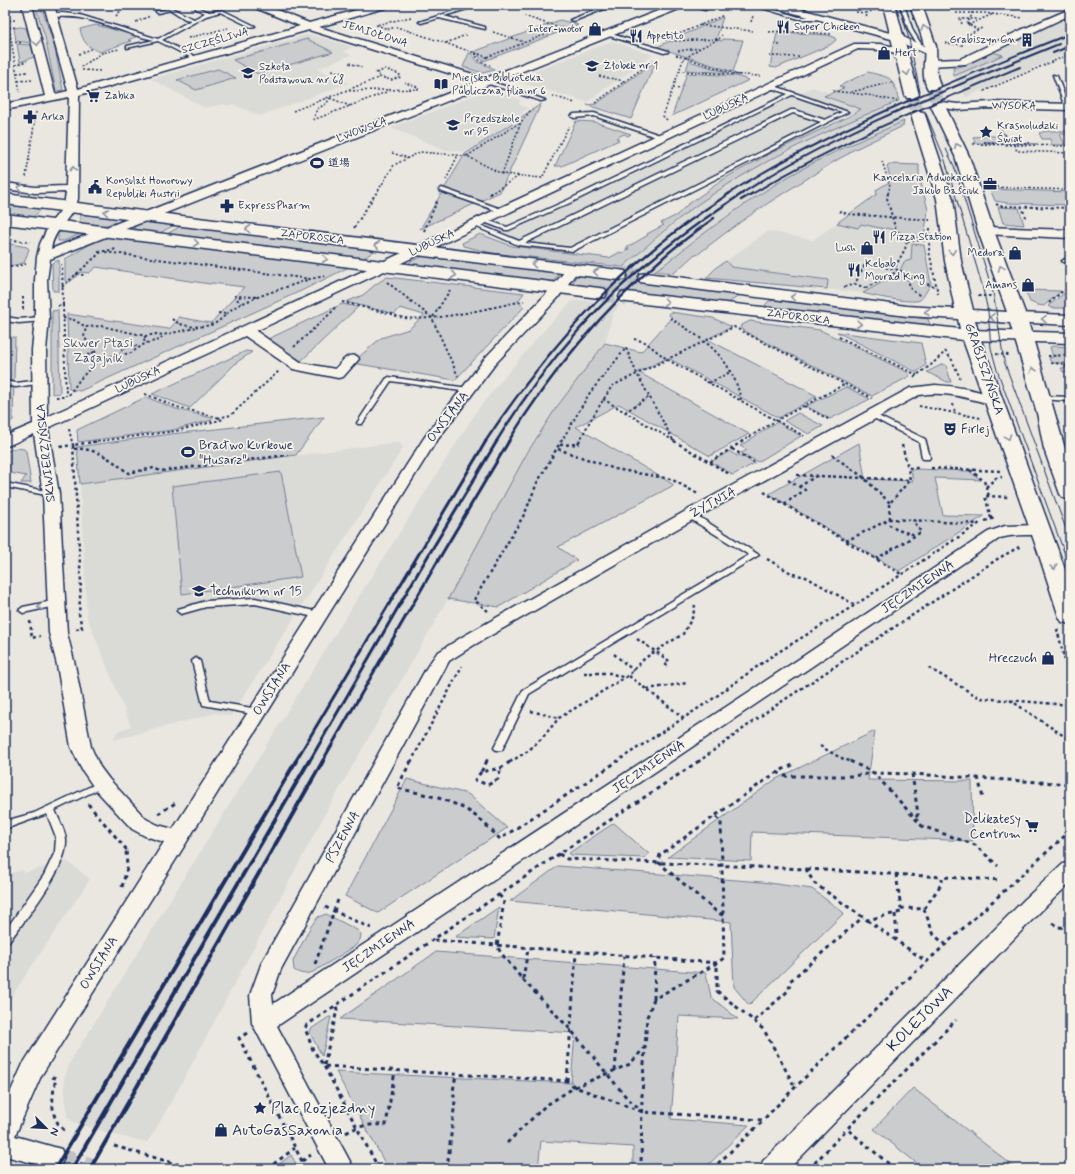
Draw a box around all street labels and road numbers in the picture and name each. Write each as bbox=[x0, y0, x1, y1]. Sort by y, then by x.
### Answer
street label: JEMIOŁOWA bbox=[341, 17, 409, 51]
street label: SZCZĘŚLIWA bbox=[179, 24, 250, 57]
street label: LUBUSKA bbox=[701, 90, 751, 124]
street label: WYSOKA bbox=[992, 99, 1036, 113]
street label: LWOWSKA bbox=[335, 114, 389, 146]
street label: ZAPOROSKA bbox=[279, 226, 345, 248]
street label: LUBUSKA bbox=[407, 226, 457, 260]
street label: ZAPOROSKA bbox=[765, 306, 831, 328]
street label: GRABISZYŃSKA bbox=[960, 321, 1008, 417]
street label: LUBUSKA bbox=[113, 363, 163, 397]
street label: OWSIANA bbox=[423, 388, 473, 446]
street label: SKWIERZYŃSKA bbox=[32, 403, 60, 503]
street label: ŻYTNIA bbox=[687, 483, 739, 523]
street label: JĘCZMIENNA bbox=[878, 556, 958, 618]
street label: OWSIANA bbox=[249, 659, 295, 719]
street label: JĘCZMIENNA bbox=[609, 736, 689, 798]
street label: PSZENNA bbox=[322, 808, 364, 866]
street label: JĘCZMIENNA bbox=[339, 915, 419, 977]
street label: OWSIANA bbox=[76, 933, 122, 993]
street label: KOLEJOWA bbox=[882, 981, 958, 1057]

